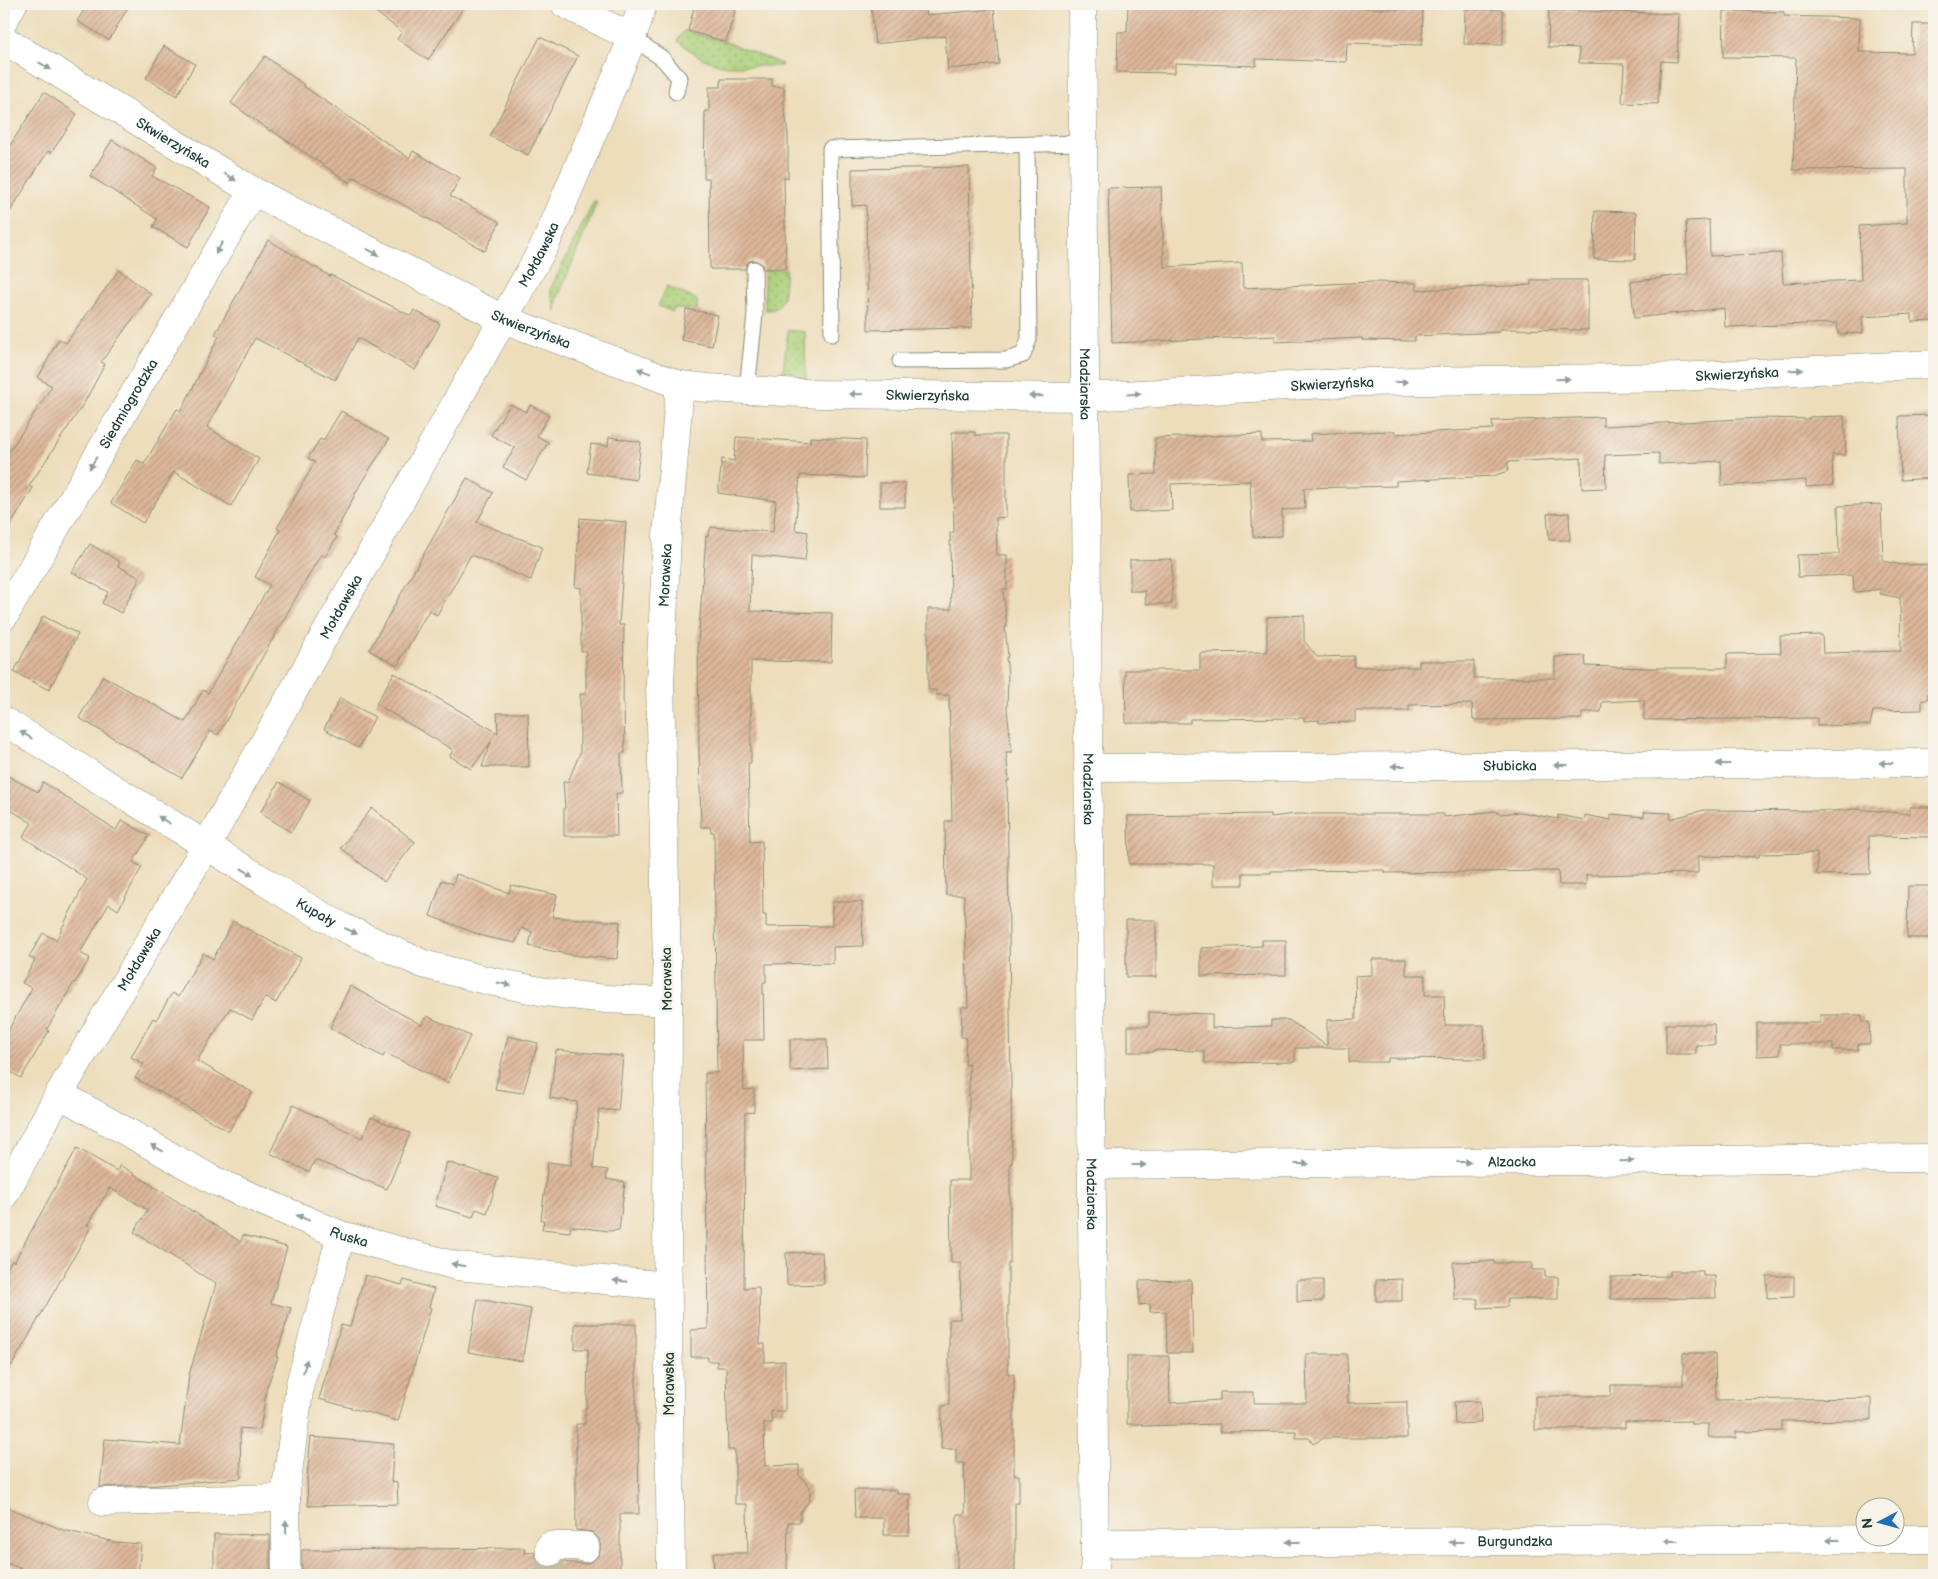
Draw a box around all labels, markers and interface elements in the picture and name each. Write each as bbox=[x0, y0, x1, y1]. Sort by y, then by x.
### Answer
one-way arrow bbox=[39, 61, 52, 70]
street label: Skwierzyńska bbox=[133, 114, 214, 172]
one-way arrow bbox=[223, 172, 236, 181]
street label: Mołdawska bbox=[514, 219, 562, 290]
one-way arrow bbox=[215, 241, 224, 254]
one-way arrow bbox=[366, 248, 380, 256]
street label: Skwierzyńska bbox=[488, 306, 573, 352]
street label: Madziarska bbox=[1076, 348, 1094, 420]
street label: Siedmiogrodzka bbox=[95, 356, 161, 452]
street label: Skwierzyńska bbox=[1695, 363, 1779, 385]
one-way arrow bbox=[1788, 366, 1804, 374]
one-way arrow bbox=[636, 367, 651, 375]
street label: Skwierzyńska bbox=[1290, 373, 1374, 394]
one-way arrow bbox=[1556, 375, 1572, 383]
one-way arrow bbox=[1393, 378, 1409, 386]
street label: Skwierzyńska bbox=[886, 386, 970, 404]
one-way arrow bbox=[848, 390, 864, 398]
one-way arrow bbox=[1126, 390, 1142, 398]
one-way arrow bbox=[1028, 392, 1044, 400]
one-way arrow bbox=[88, 457, 97, 470]
street label: Morawska bbox=[655, 543, 675, 607]
street label: Mołdawska bbox=[316, 571, 366, 642]
one-way arrow bbox=[20, 730, 33, 739]
street label: Madziarska bbox=[1080, 753, 1097, 825]
street label: Słubicka bbox=[1483, 757, 1537, 774]
one-way arrow bbox=[1877, 760, 1893, 768]
one-way arrow bbox=[1715, 761, 1731, 769]
one-way arrow bbox=[1390, 762, 1406, 770]
one-way arrow bbox=[1552, 762, 1568, 770]
one-way arrow bbox=[158, 816, 171, 825]
one-way arrow bbox=[241, 867, 254, 876]
street label: Kupały bbox=[293, 894, 340, 931]
street label: Mołdawska bbox=[114, 924, 165, 994]
one-way arrow bbox=[344, 927, 358, 935]
street label: Morawska bbox=[658, 947, 676, 1011]
one-way arrow bbox=[497, 980, 512, 988]
one-way arrow bbox=[150, 1144, 163, 1153]
street label: Alzacka bbox=[1488, 1153, 1536, 1170]
one-way arrow bbox=[1619, 1157, 1635, 1165]
street label: Madziarska bbox=[1083, 1158, 1101, 1230]
one-way arrow bbox=[1457, 1158, 1473, 1166]
one-way arrow bbox=[1294, 1159, 1310, 1167]
one-way arrow bbox=[1132, 1161, 1148, 1169]
one-way arrow bbox=[296, 1214, 310, 1222]
street label: Ruska bbox=[327, 1223, 370, 1250]
one-way arrow bbox=[450, 1261, 466, 1269]
one-way arrow bbox=[611, 1277, 627, 1285]
street label: Morawska bbox=[661, 1352, 678, 1416]
one-way arrow bbox=[302, 1358, 310, 1373]
north arrow bbox=[1856, 1496, 1906, 1546]
text: N bbox=[1859, 1517, 1877, 1529]
one-way arrow bbox=[281, 1518, 289, 1534]
street label: Burgundzka bbox=[1477, 1532, 1553, 1550]
one-way arrow bbox=[1825, 1536, 1841, 1544]
one-way arrow bbox=[1662, 1537, 1678, 1545]
one-way arrow bbox=[1285, 1538, 1301, 1546]
one-way arrow bbox=[1447, 1538, 1463, 1546]

